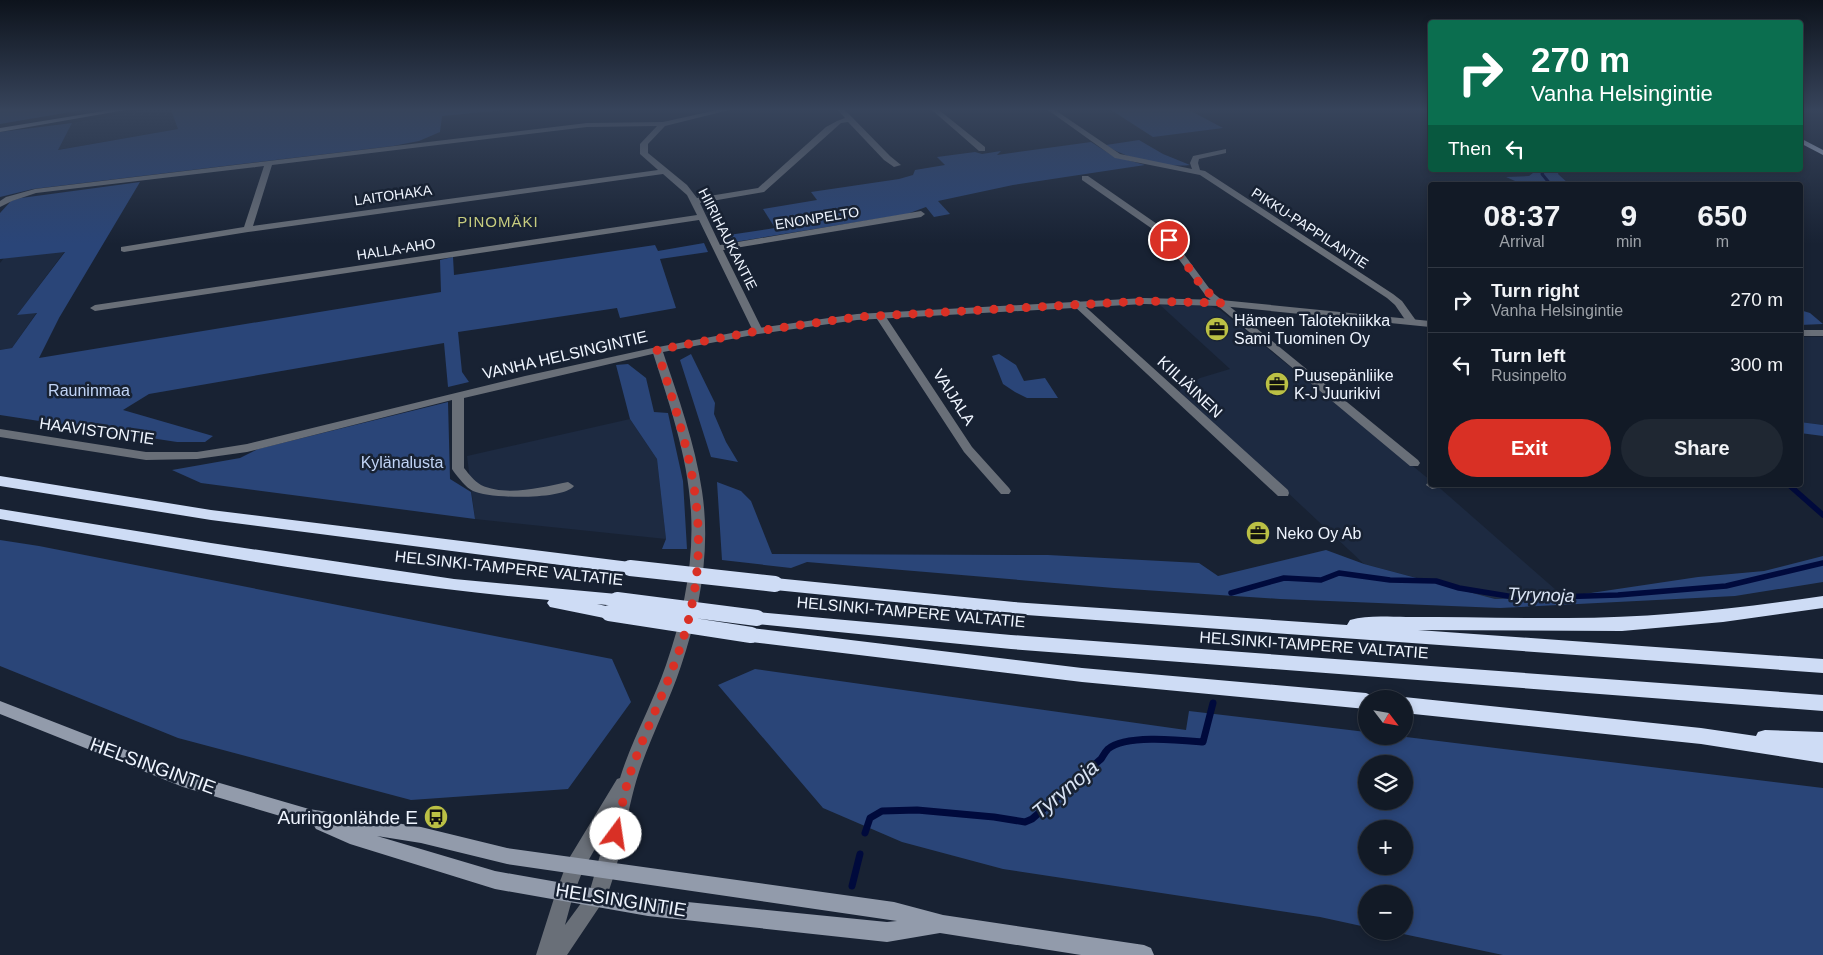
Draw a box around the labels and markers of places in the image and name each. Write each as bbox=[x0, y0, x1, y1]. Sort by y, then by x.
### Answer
pin bbox=[1148, 219, 1190, 261]
place label: Hämeen Talotekniikka Sami Tuominen Oy bbox=[1234, 312, 1390, 347]
office icon: Hämeen Talotekniikka Sami Tuominen Oy bbox=[1204, 316, 1230, 342]
place label: Puusepänliike K-J Juurikivi bbox=[1294, 367, 1394, 402]
office icon: Puusepänliike K-J Juurikivi bbox=[1264, 371, 1290, 397]
office icon: Neko Oy Ab bbox=[1245, 520, 1271, 546]
place label: Neko Oy Ab bbox=[1276, 525, 1361, 542]
bus stop icon: Auringonlähde E bbox=[423, 804, 449, 830]
place label: Auringonlähde E bbox=[278, 807, 418, 828]

